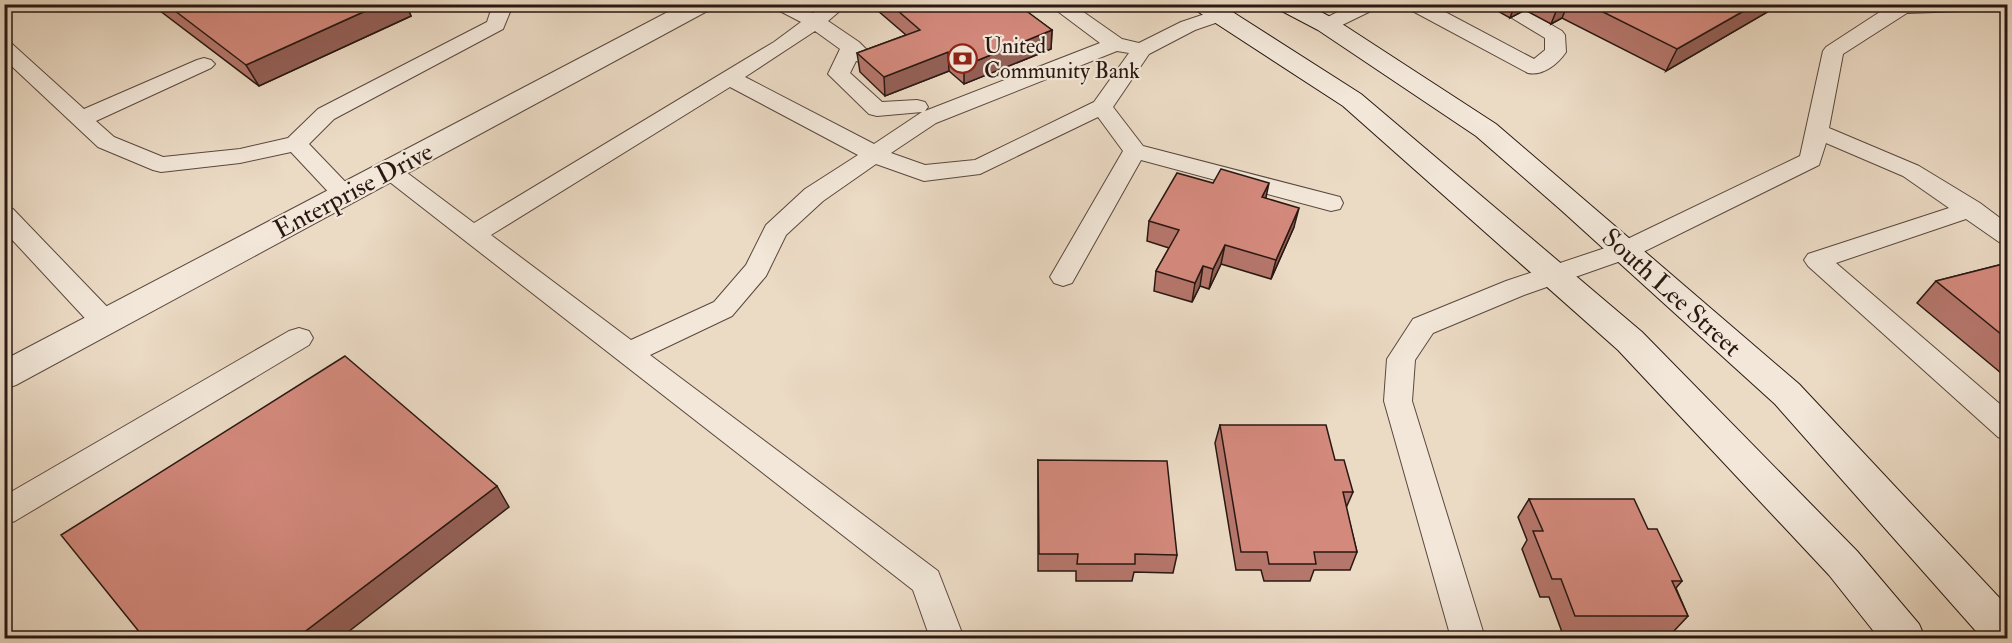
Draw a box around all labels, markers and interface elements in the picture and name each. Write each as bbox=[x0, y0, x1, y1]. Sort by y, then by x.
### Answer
place label: United Community Bank bbox=[984, 32, 1140, 85]
bank icon: United Community Bank bbox=[947, 42, 979, 74]
street label: Enterprise Drive bbox=[269, 136, 439, 247]
street label: South Lee Street bbox=[1595, 222, 1748, 364]

